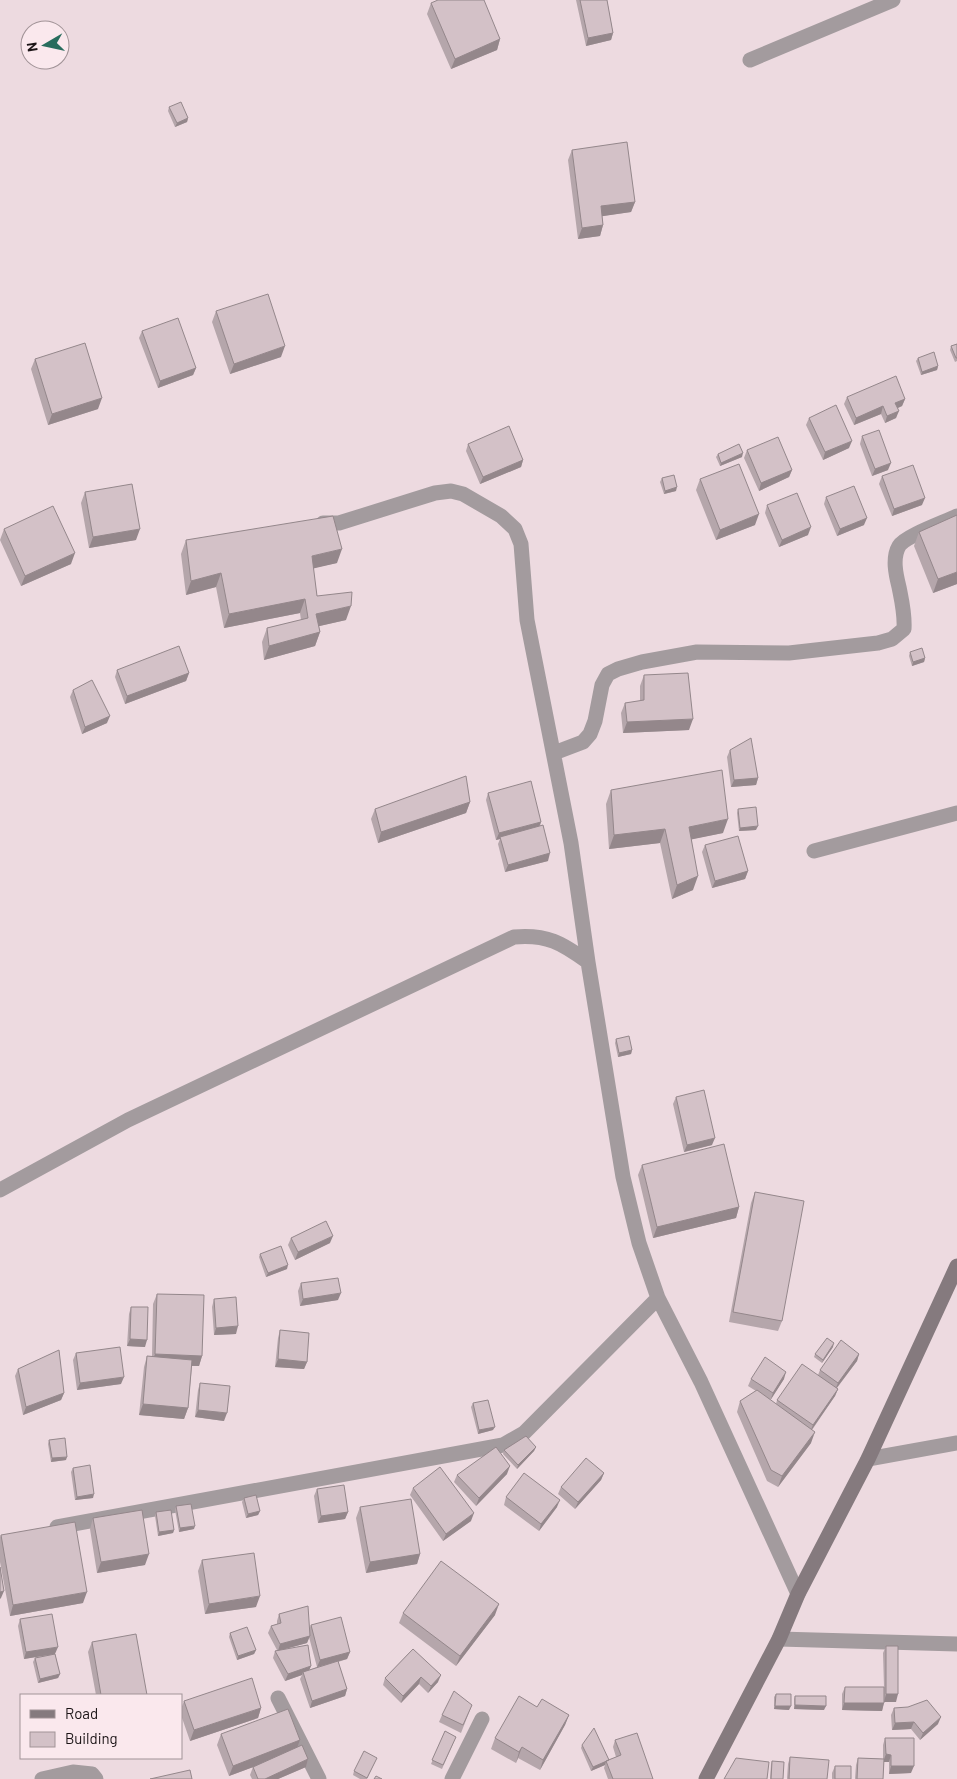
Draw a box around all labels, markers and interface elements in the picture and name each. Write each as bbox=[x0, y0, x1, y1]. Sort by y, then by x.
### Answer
north arrow bbox=[20, 20, 70, 70]
text: N bbox=[23, 41, 41, 53]
legend bbox=[20, 1694, 182, 1759]
text: Road bbox=[65, 1704, 98, 1722]
text: Building bbox=[65, 1729, 118, 1747]

